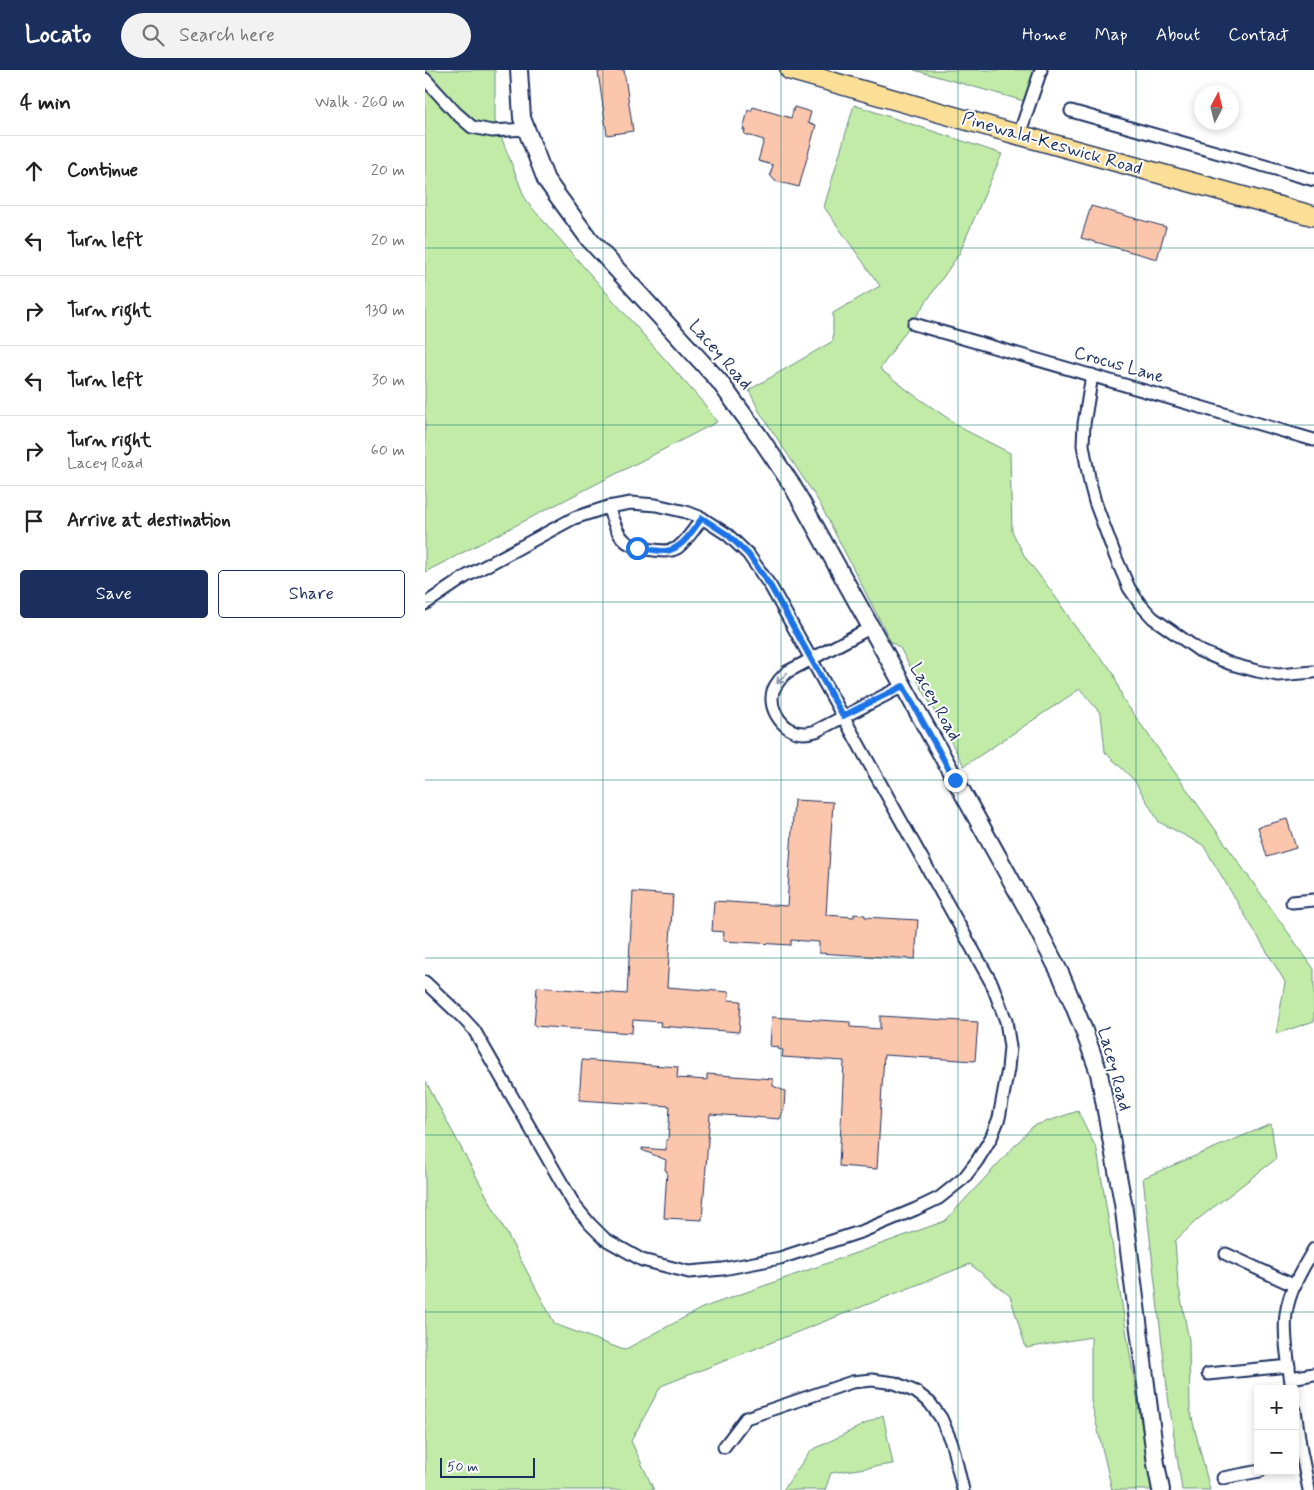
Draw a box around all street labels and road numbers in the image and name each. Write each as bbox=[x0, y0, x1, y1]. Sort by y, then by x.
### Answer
street label: Pinewald-Keswick Road bbox=[959, 107, 1145, 181]
street label: Lacey Road bbox=[683, 315, 757, 395]
street label: Crocus Lane bbox=[1071, 341, 1167, 389]
street label: Lacey Road bbox=[904, 659, 966, 745]
street label: Lacey Road bbox=[1091, 1025, 1137, 1113]

